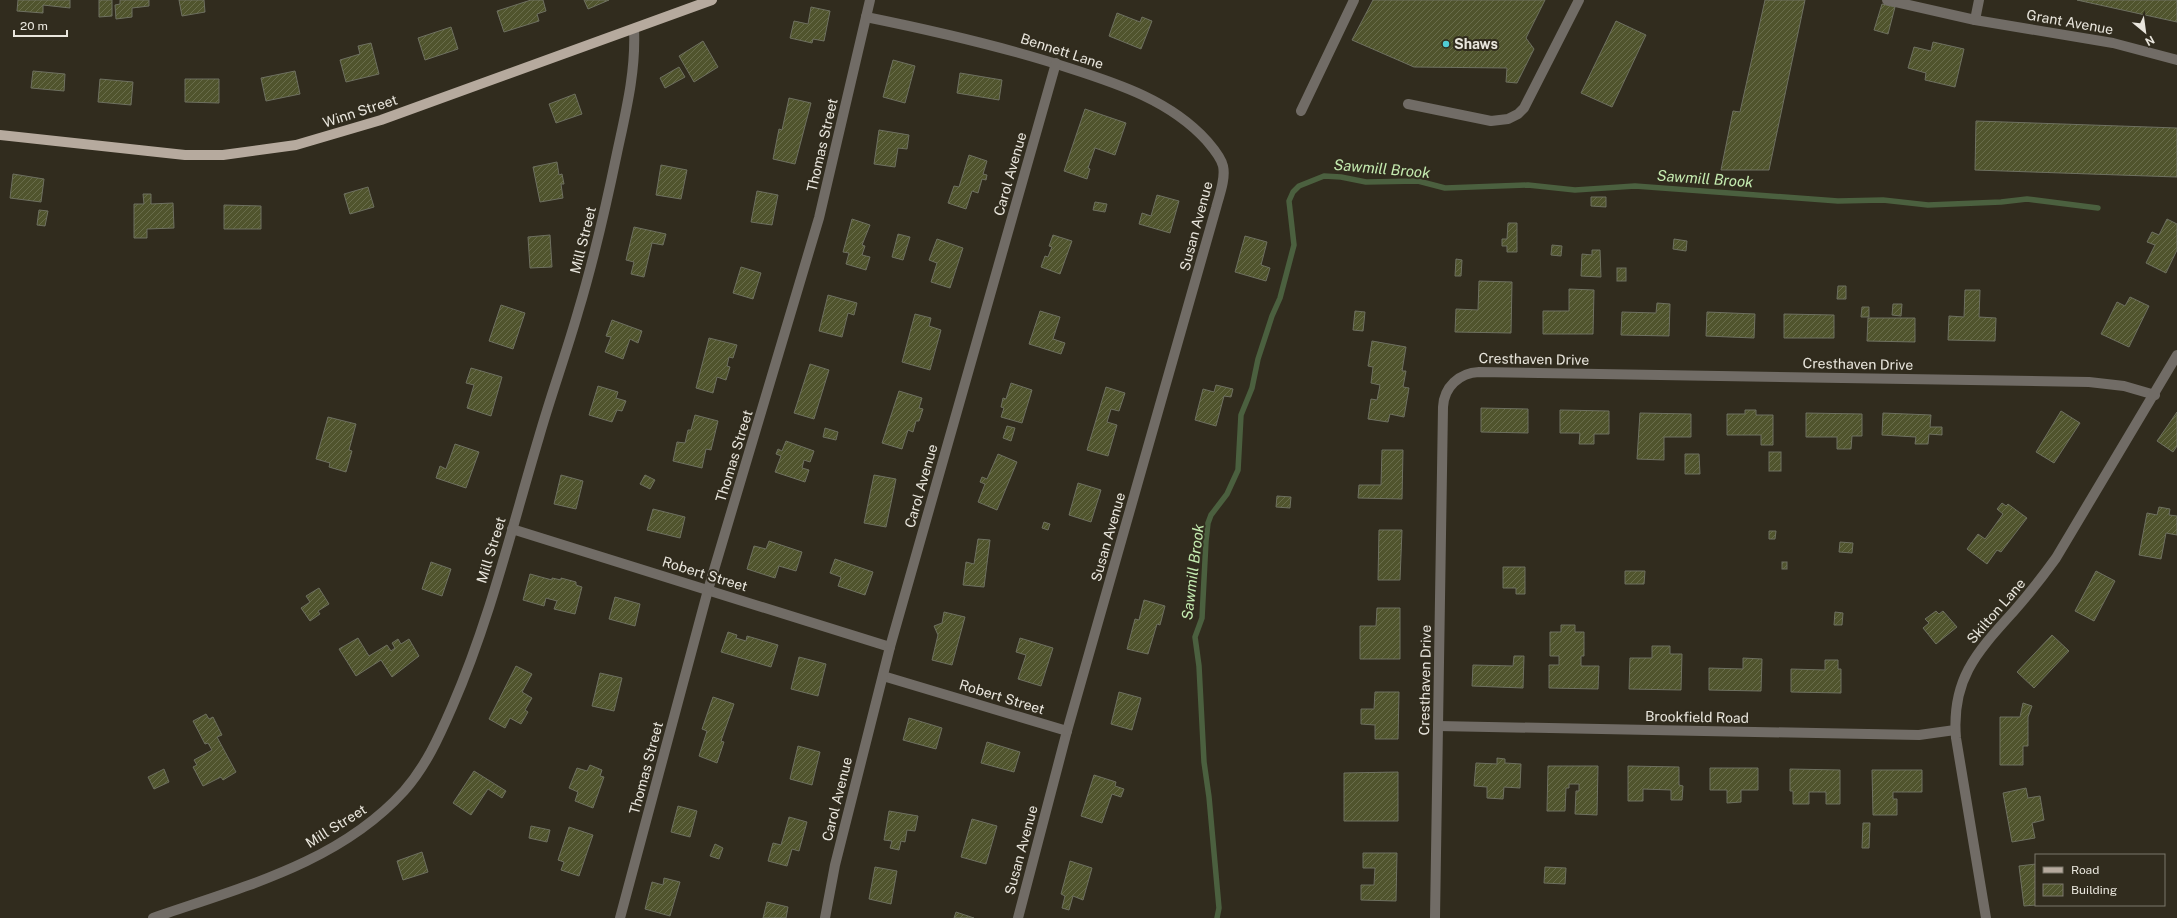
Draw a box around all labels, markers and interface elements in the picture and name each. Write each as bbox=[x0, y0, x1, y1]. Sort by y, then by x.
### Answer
street label: Grant Avenue bbox=[2025, 6, 2115, 38]
scale bar bbox=[14, 12, 67, 38]
north arrow bbox=[2125, 12, 2165, 52]
text: 20 m bbox=[20, 19, 48, 33]
street label: Bennett Lane bbox=[1018, 30, 1106, 72]
text: N bbox=[2143, 33, 2157, 48]
place label: Shaws bbox=[1454, 36, 1498, 52]
marker: Shaws bbox=[1441, 39, 1451, 49]
street label: Winn Street bbox=[321, 91, 399, 131]
street label: Thomas Street bbox=[803, 97, 841, 193]
street label: Carol Avenue bbox=[990, 130, 1030, 218]
water label: Sawmill Brook bbox=[1333, 156, 1432, 181]
water label: Sawmill Brook bbox=[1656, 167, 1755, 190]
street label: Susan Avenue bbox=[1176, 179, 1216, 272]
street label: Mill Street bbox=[567, 205, 599, 275]
street label: Cresthaven Drive bbox=[1479, 350, 1590, 368]
street label: Cresthaven Drive bbox=[1803, 355, 1914, 373]
street label: Thomas Street bbox=[712, 408, 756, 504]
street label: Carol Avenue bbox=[901, 442, 941, 530]
street label: Susan Avenue bbox=[1088, 491, 1128, 583]
street label: Mill Street bbox=[473, 515, 509, 585]
water label: Sawmill Brook bbox=[1178, 522, 1207, 621]
street label: Robert Street bbox=[660, 553, 750, 595]
street label: Skilton Lane bbox=[1963, 575, 2029, 647]
street label: Cresthaven Drive bbox=[1416, 624, 1434, 735]
street label: Robert Street bbox=[957, 676, 1047, 718]
street label: Brookfield Road bbox=[1645, 708, 1749, 726]
street label: Thomas Street bbox=[626, 720, 666, 816]
street label: Carol Avenue bbox=[819, 755, 855, 843]
street label: Mill Street bbox=[303, 801, 369, 851]
street label: Susan Avenue bbox=[1001, 803, 1041, 896]
legend bbox=[2035, 854, 2165, 906]
text: Road bbox=[2071, 863, 2099, 877]
text: Building bbox=[2071, 883, 2117, 897]

